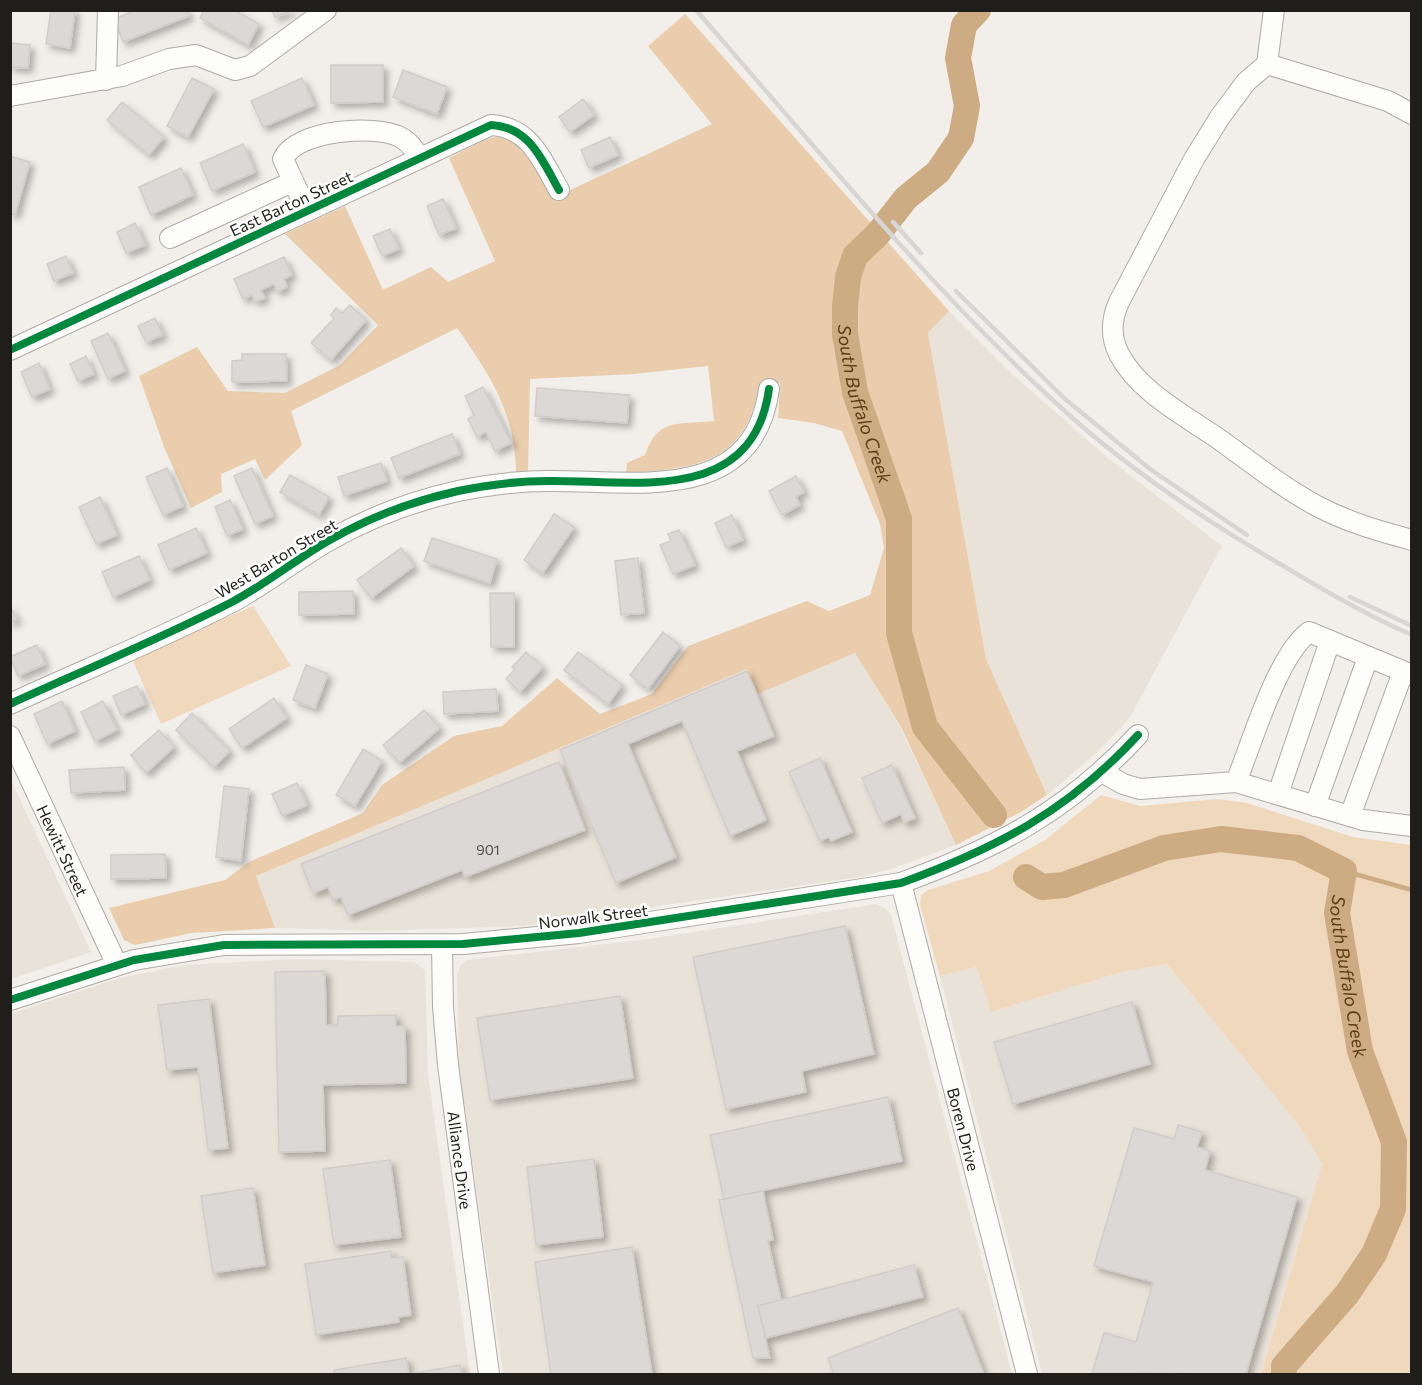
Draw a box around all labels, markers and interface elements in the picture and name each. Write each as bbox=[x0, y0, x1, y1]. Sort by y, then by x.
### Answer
street label: East Barton Street bbox=[227, 166, 356, 240]
water label: South Buffalo Creek bbox=[834, 325, 897, 487]
street label: West Barton Street bbox=[212, 514, 341, 602]
street label: Hewitt Street bbox=[34, 801, 93, 899]
house number: 901 bbox=[476, 841, 500, 858]
water label: South Buffalo Creek bbox=[1326, 894, 1373, 1062]
street label: Norwalk Street bbox=[537, 900, 649, 932]
street label: Boren Drive bbox=[944, 1085, 984, 1173]
street label: Alliance Drive bbox=[445, 1110, 477, 1210]

